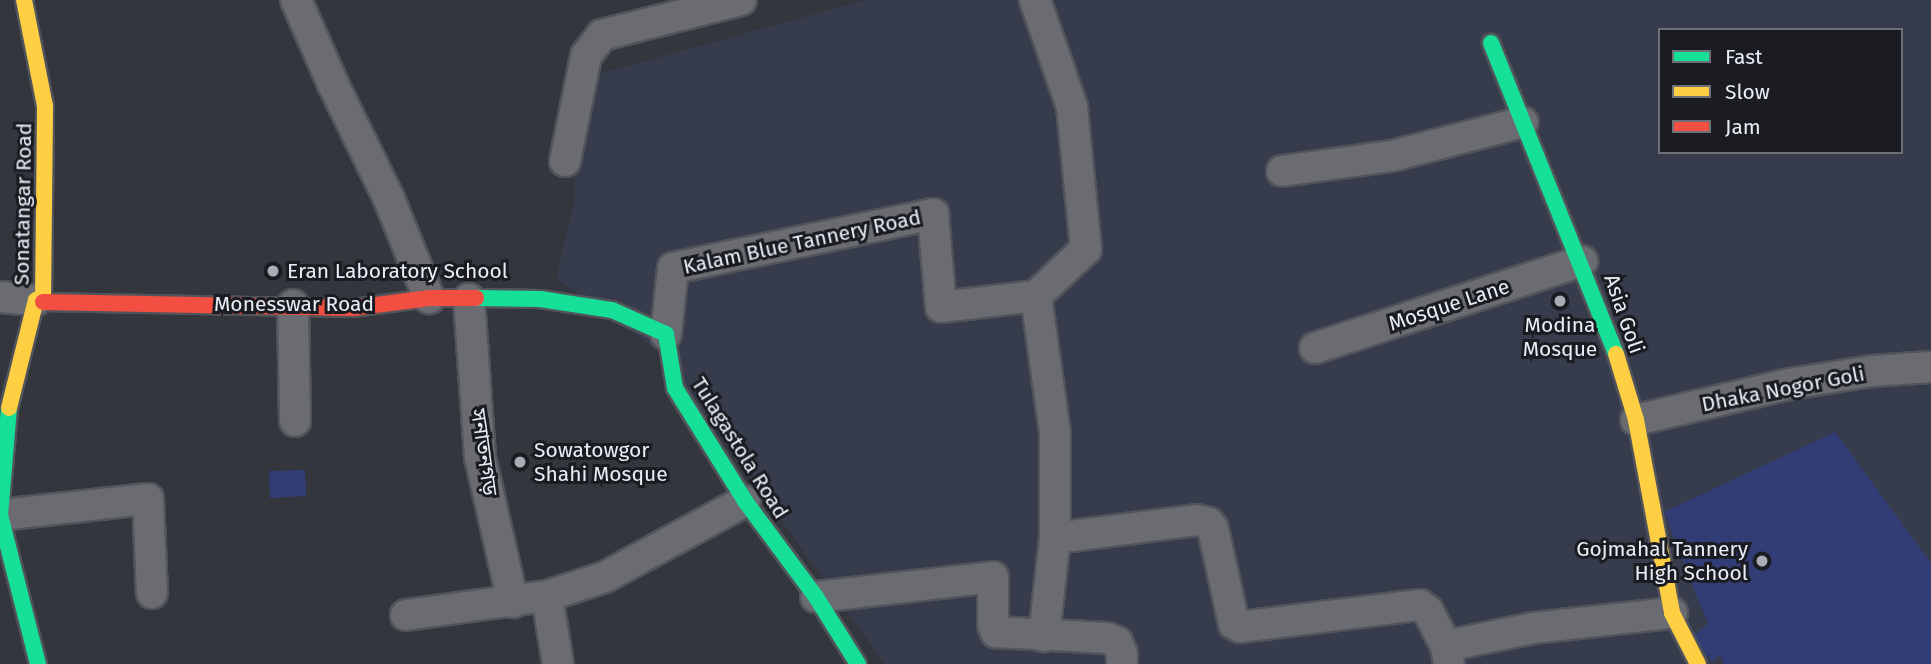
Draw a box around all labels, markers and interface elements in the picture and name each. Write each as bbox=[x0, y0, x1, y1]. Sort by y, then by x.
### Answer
legend bbox=[1658, 28, 1903, 154]
text: Fast bbox=[1725, 44, 1763, 70]
text: Slow bbox=[1725, 79, 1770, 105]
text: Jam bbox=[1725, 114, 1761, 140]
street label: Sonatangar Road bbox=[9, 122, 37, 286]
street label: Kalam Blue Tannery Road bbox=[681, 204, 923, 280]
place label: Eran Laboratory School bbox=[287, 258, 508, 284]
marker: Eran Laboratory School bbox=[265, 263, 281, 279]
street label: Asia Goli bbox=[1599, 271, 1649, 357]
street label: Mosque Lane bbox=[1385, 274, 1513, 336]
street label: Monesswar Road bbox=[214, 291, 374, 317]
marker: Modina Mosque bbox=[1552, 293, 1568, 309]
place label: Modina Mosque bbox=[1523, 312, 1597, 362]
street label: Dhaka Nogor Goli bbox=[1699, 361, 1867, 417]
street label: Tulagastola Road bbox=[686, 373, 794, 523]
street label: সনাতনগড় bbox=[465, 407, 503, 497]
place label: Sowatowgor Shahi Mosque bbox=[534, 437, 668, 487]
marker: Sowatowgor Shahi Mosque bbox=[512, 454, 528, 470]
place label: Gojmahal Tannery High School bbox=[1576, 536, 1748, 586]
marker: Gojmahal Tannery High School bbox=[1754, 553, 1770, 569]

